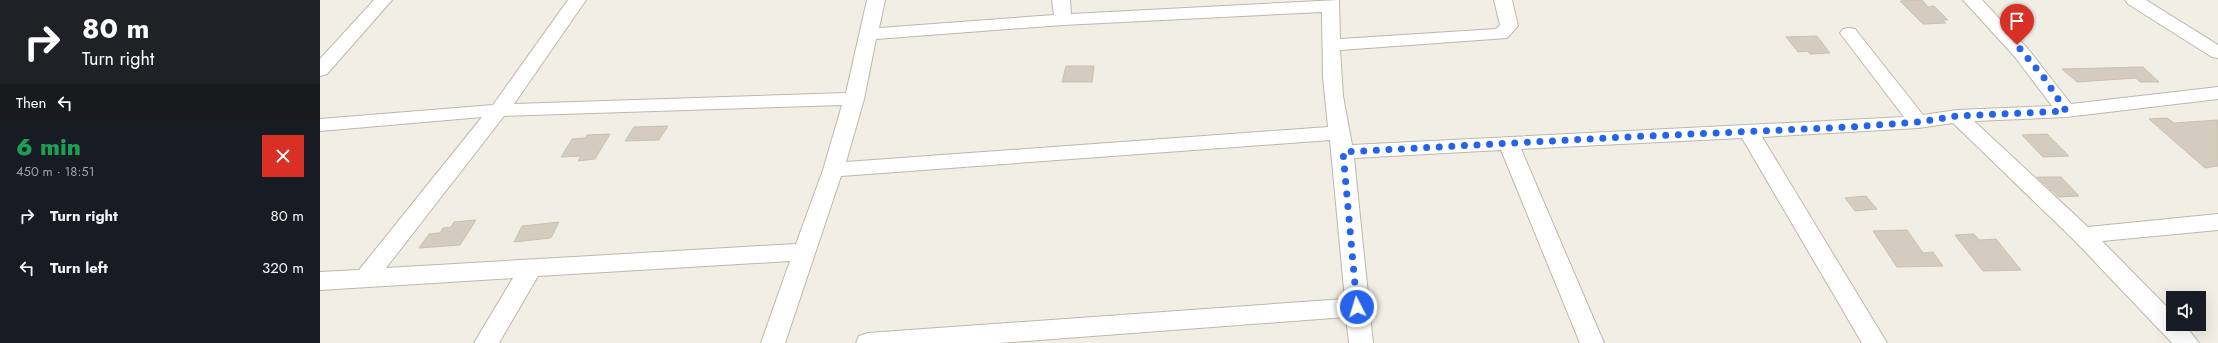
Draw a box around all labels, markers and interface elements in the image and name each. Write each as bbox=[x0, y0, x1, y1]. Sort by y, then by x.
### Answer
pin bbox=[2000, 4, 2034, 45]
text: 80 m bbox=[82, 8, 149, 49]
icon: arrive bbox=[2006, 10, 2028, 32]
icon: right bbox=[16, 16, 68, 68]
text: Turn right bbox=[82, 46, 154, 72]
text: Then bbox=[16, 92, 46, 114]
icon: left bbox=[54, 92, 76, 114]
text: 6 min bbox=[16, 129, 81, 164]
button: close bbox=[262, 135, 304, 177]
text: 450 m · 18:51 bbox=[16, 162, 94, 181]
icon: right bbox=[16, 205, 38, 227]
text: Turn right bbox=[50, 205, 118, 227]
text: 80 m bbox=[271, 205, 304, 227]
icon: left bbox=[16, 257, 38, 279]
text: Turn left bbox=[50, 257, 108, 279]
text: 320 m bbox=[262, 257, 304, 279]
position arrow bbox=[1336, 286, 1378, 328]
map controls bbox=[2166, 291, 2206, 331]
button: sound bbox=[2166, 291, 2206, 331]

